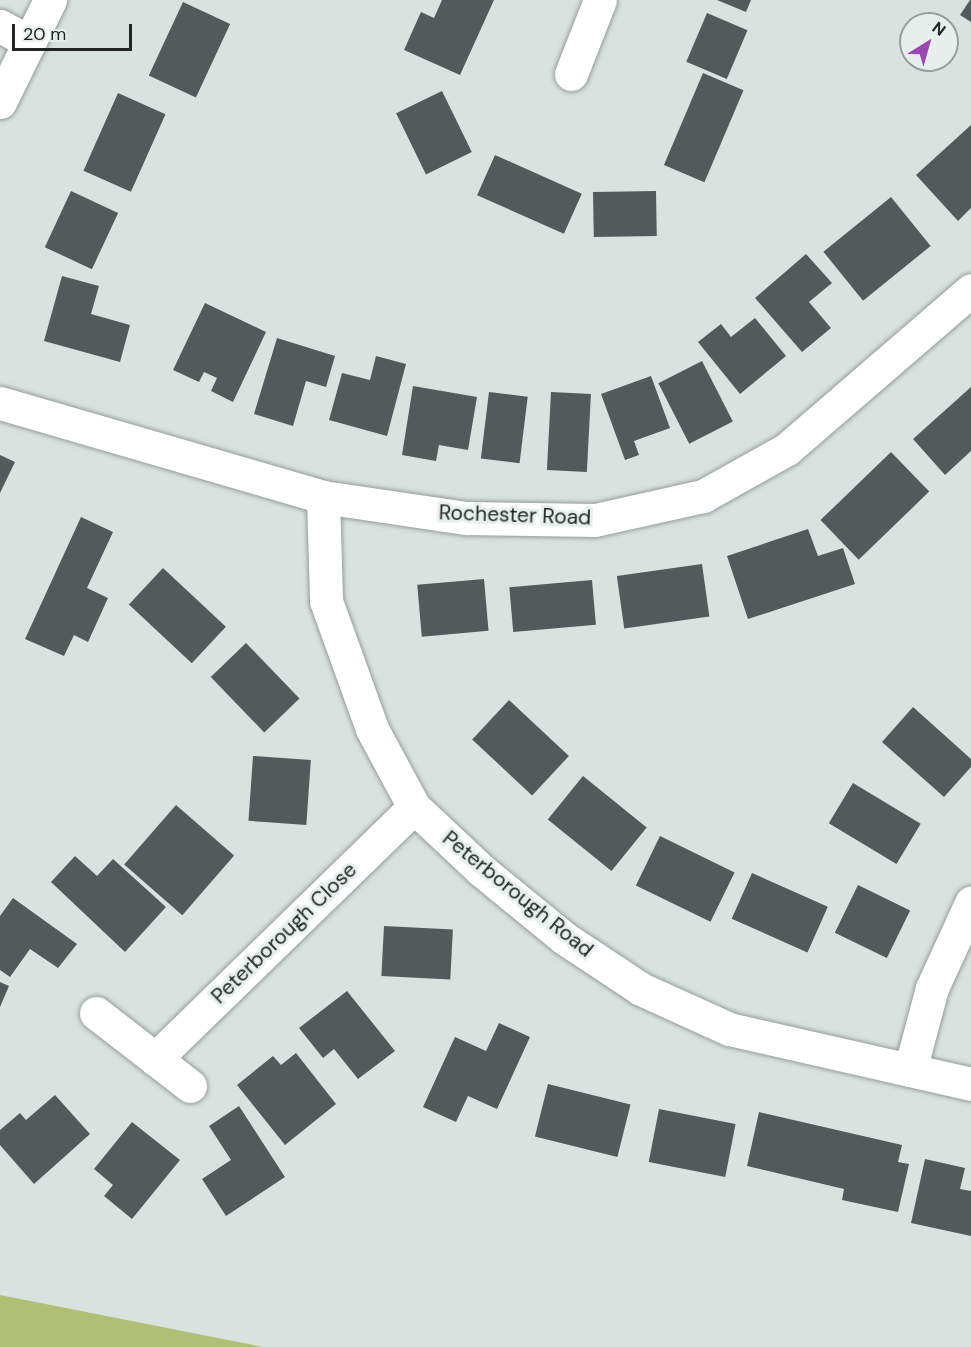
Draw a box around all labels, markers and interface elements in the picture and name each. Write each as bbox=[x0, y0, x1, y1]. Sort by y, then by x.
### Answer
scale bar bbox=[15, 12, 135, 50]
north arrow bbox=[899, 12, 959, 72]
text: N bbox=[928, 17, 950, 41]
text: 20 m bbox=[23, 22, 66, 46]
street label: Rochester Road bbox=[438, 500, 592, 530]
street label: Peterborough Road bbox=[438, 826, 598, 962]
street label: Peterborough Close bbox=[206, 857, 362, 1009]

